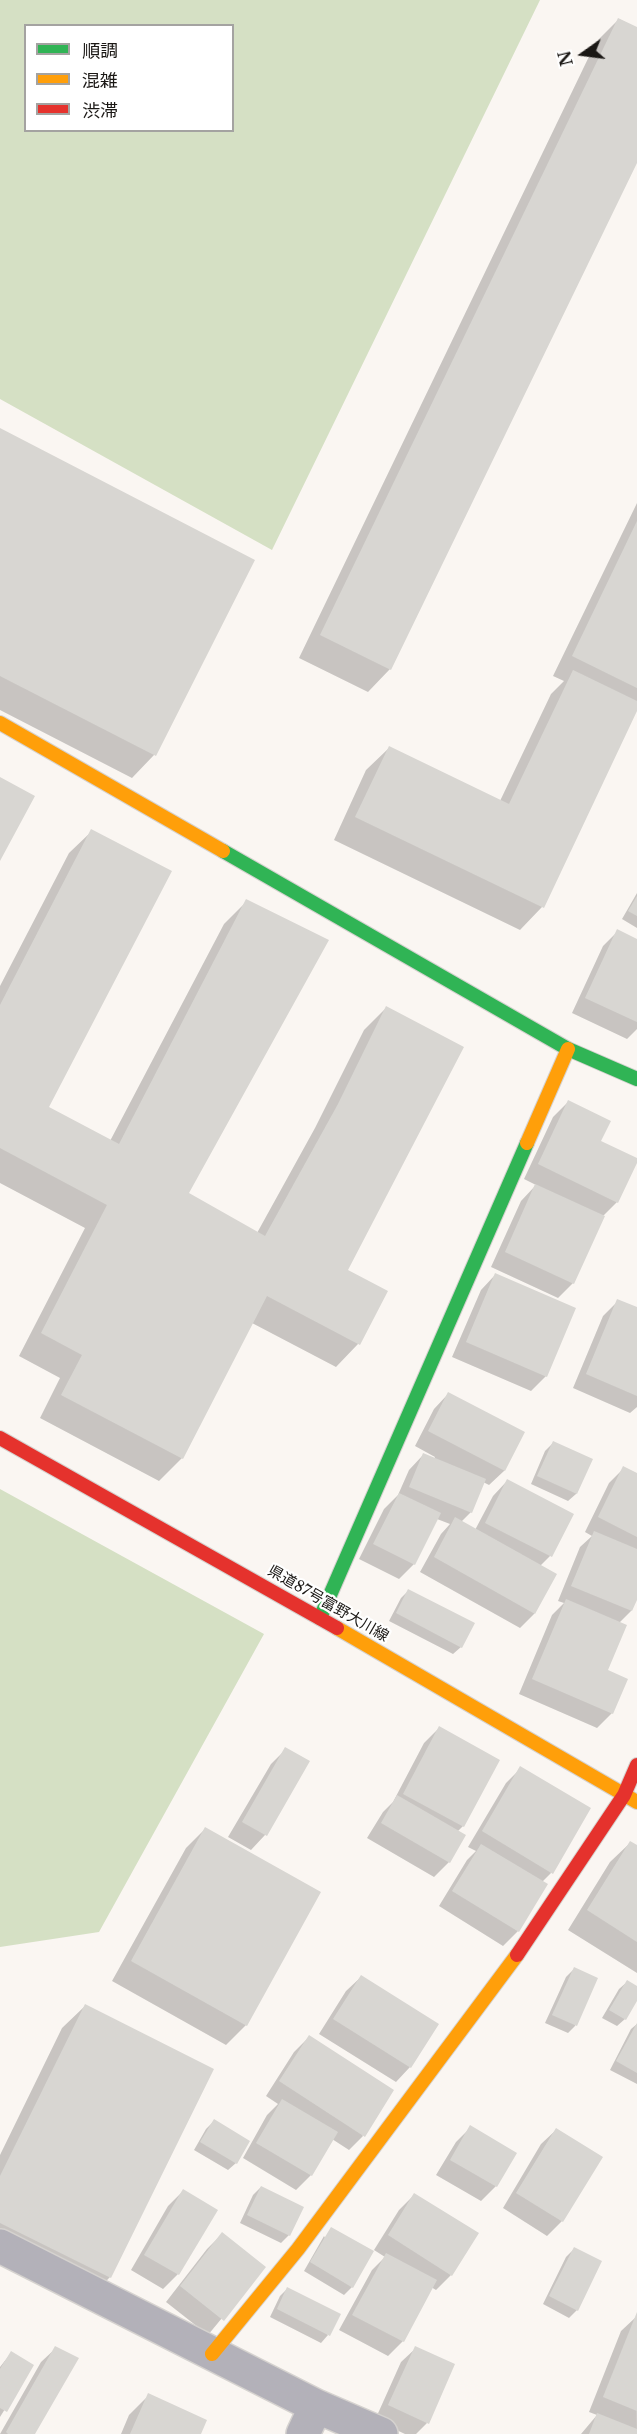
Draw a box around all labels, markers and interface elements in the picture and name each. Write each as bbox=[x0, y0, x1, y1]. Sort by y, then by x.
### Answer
legend bbox=[24, 24, 234, 132]
north arrow bbox=[553, 24, 613, 84]
text: 順調 bbox=[82, 40, 118, 62]
text: N bbox=[554, 49, 577, 68]
text: 混雑 bbox=[82, 70, 118, 92]
text: 渋滞 bbox=[82, 100, 118, 122]
street label: 県道87号富野大川線 bbox=[264, 1562, 392, 1646]

